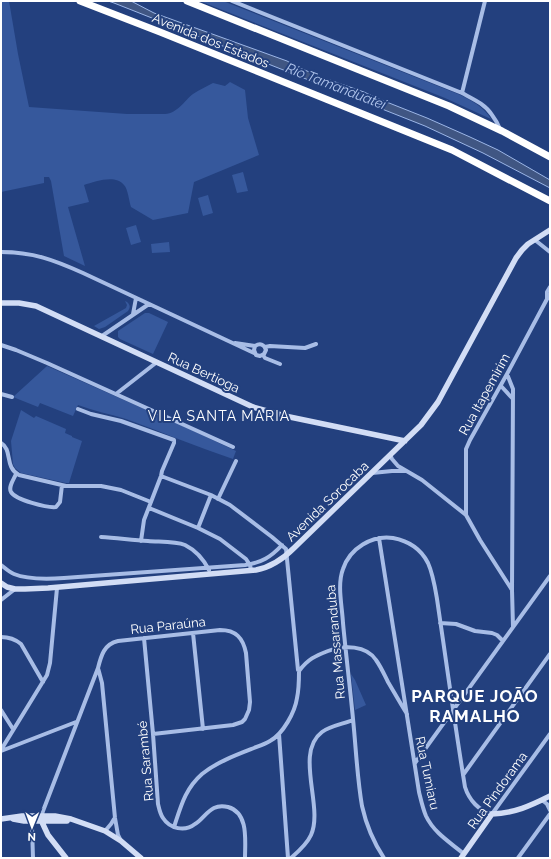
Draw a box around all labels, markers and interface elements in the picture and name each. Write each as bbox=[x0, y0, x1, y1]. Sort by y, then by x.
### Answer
street label: Avenida dos Estados bbox=[150, 10, 271, 71]
water label: Rio Tamanduateí bbox=[284, 60, 390, 113]
street label: Rua Bertioga bbox=[166, 349, 242, 396]
street label: Rua Itapemirim bbox=[456, 351, 513, 438]
district label: VILA SANTA MARIA bbox=[148, 408, 290, 424]
street label: Avenida Sorocaba bbox=[283, 458, 372, 544]
street label: Rua Massaranduba bbox=[323, 584, 348, 700]
street label: Rua Paraúna bbox=[130, 614, 206, 637]
district label: PARQUE JOÃO RAMALHO bbox=[411, 686, 539, 726]
street label: Rua Sarambé bbox=[134, 720, 156, 802]
street label: Rua Tumiaru bbox=[412, 735, 443, 811]
street label: Rua Pindorama bbox=[464, 749, 530, 832]
north arrow bbox=[12, 807, 52, 847]
text: N bbox=[28, 830, 36, 843]

